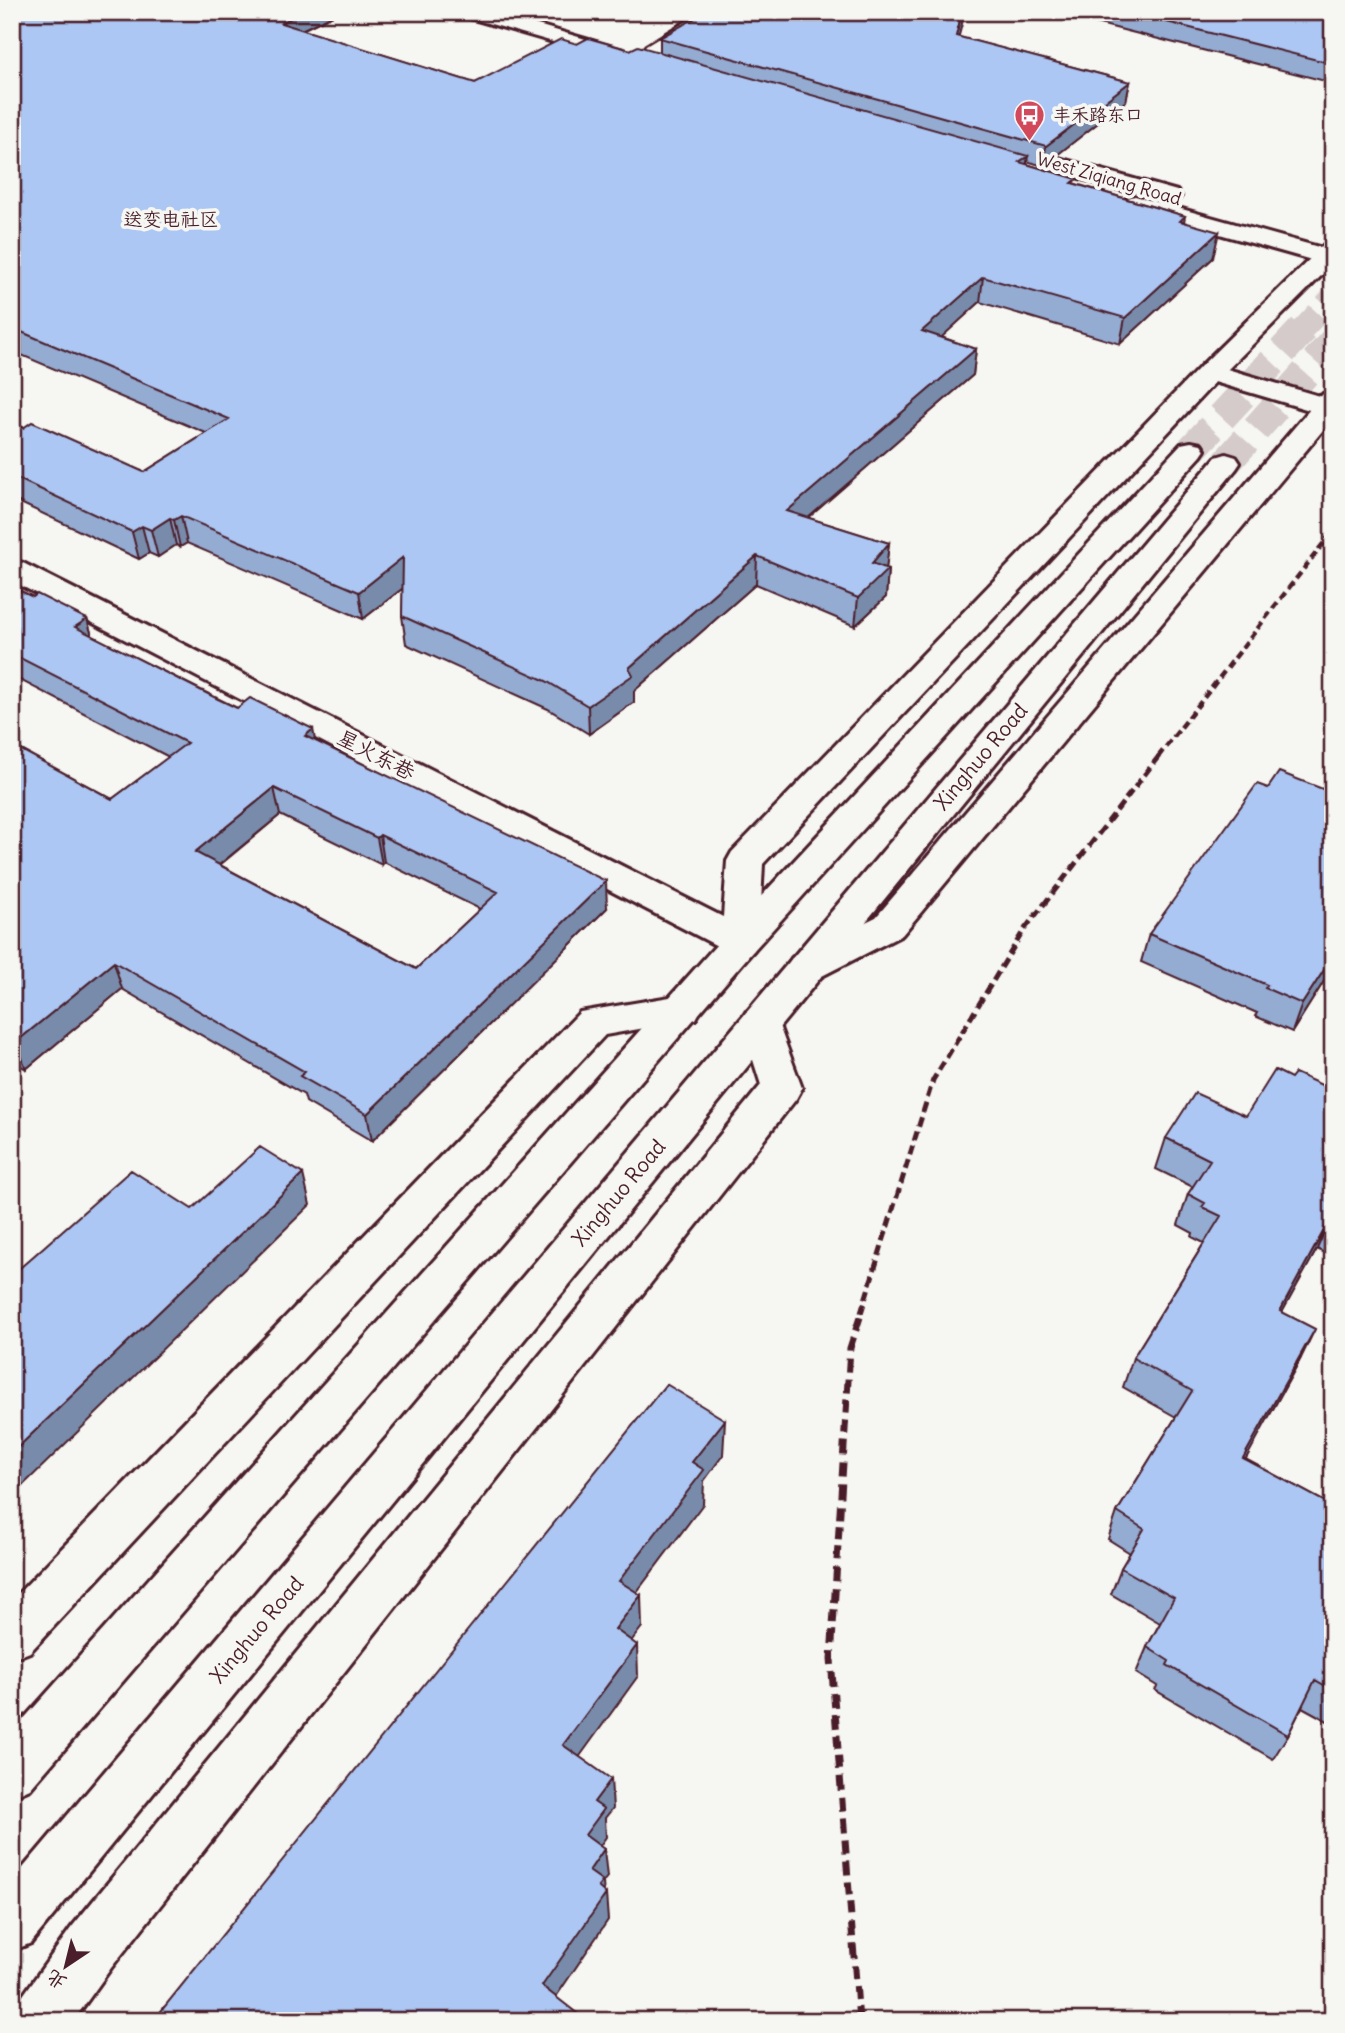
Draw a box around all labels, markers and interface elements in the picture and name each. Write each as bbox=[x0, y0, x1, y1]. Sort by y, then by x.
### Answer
bus stop icon: 丰禾路东口 bbox=[1013, 98, 1047, 142]
place label: 丰禾路东口 bbox=[1053, 103, 1143, 126]
street label: West Ziqiang Road bbox=[1034, 147, 1185, 210]
district label: 送变电社区 bbox=[123, 207, 219, 231]
street label: Xinghuo Road bbox=[928, 697, 1033, 816]
street label: 星火东巷 bbox=[333, 723, 420, 786]
street label: Xinghuo Road bbox=[566, 1133, 671, 1252]
street label: Xinghuo Road bbox=[204, 1570, 309, 1689]
north arrow bbox=[32, 1932, 102, 2002]
text: 北 bbox=[42, 1965, 71, 1995]

